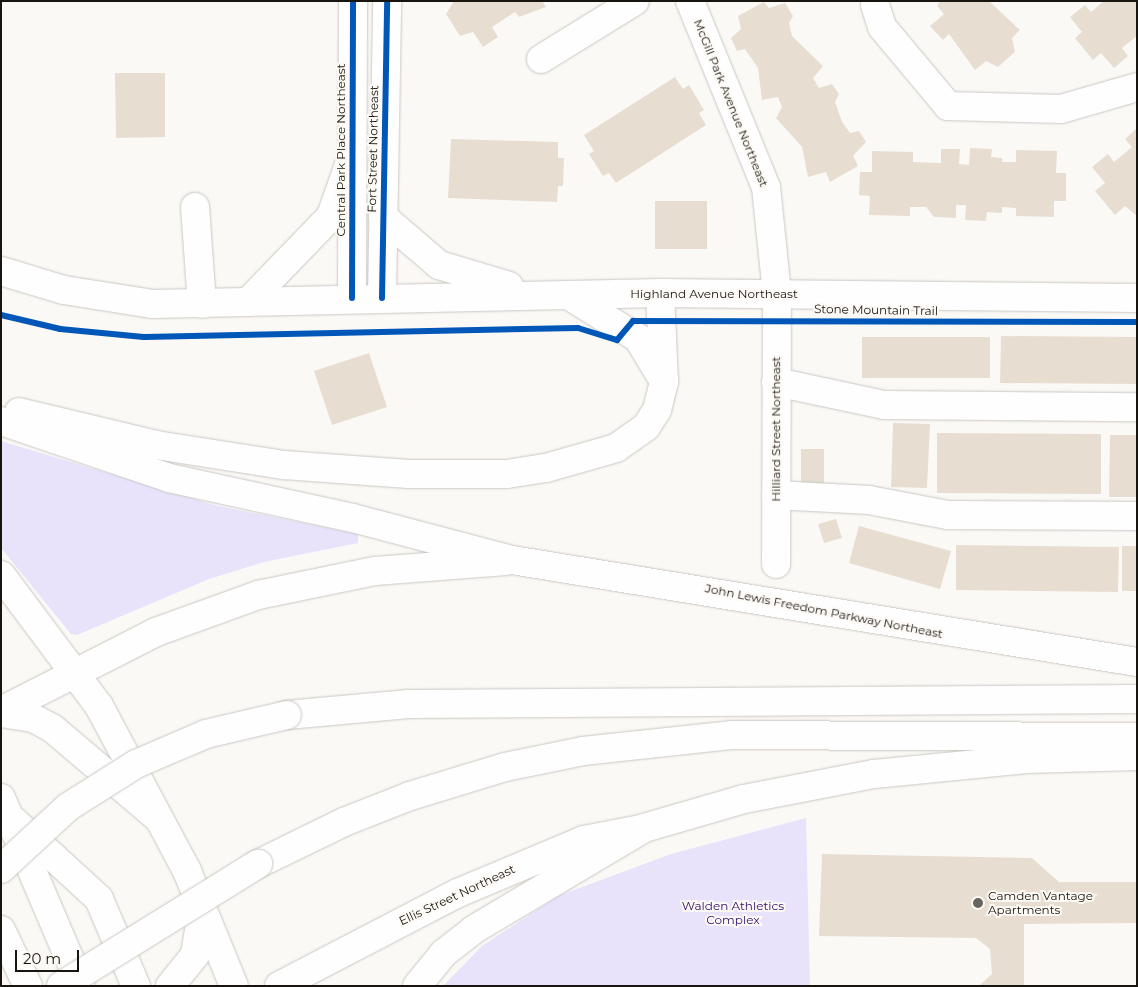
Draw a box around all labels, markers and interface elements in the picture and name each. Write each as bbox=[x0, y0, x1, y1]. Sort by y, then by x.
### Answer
street label: McGill Park Avenue Northeast bbox=[691, 17, 771, 189]
street label: Central Park Place Northeast bbox=[334, 64, 348, 236]
street label: Fort Street Northeast bbox=[365, 85, 381, 213]
street label: Highland Avenue Northeast bbox=[630, 287, 798, 301]
street label: Stone Mountain Trail bbox=[814, 302, 938, 318]
street label: Hilliard Street Northeast bbox=[769, 356, 783, 502]
street label: John Lewis Freedom Parkway Northeast bbox=[704, 581, 944, 641]
street label: Ellis Street Northeast bbox=[397, 862, 517, 928]
place label: Camden Vantage Apartments bbox=[988, 889, 1093, 917]
marker: Camden Vantage Apartments bbox=[972, 897, 984, 909]
park label: Walden Athletics Complex bbox=[682, 899, 784, 927]
scale bar bbox=[18, 940, 81, 972]
text: 20 m bbox=[23, 949, 61, 968]

